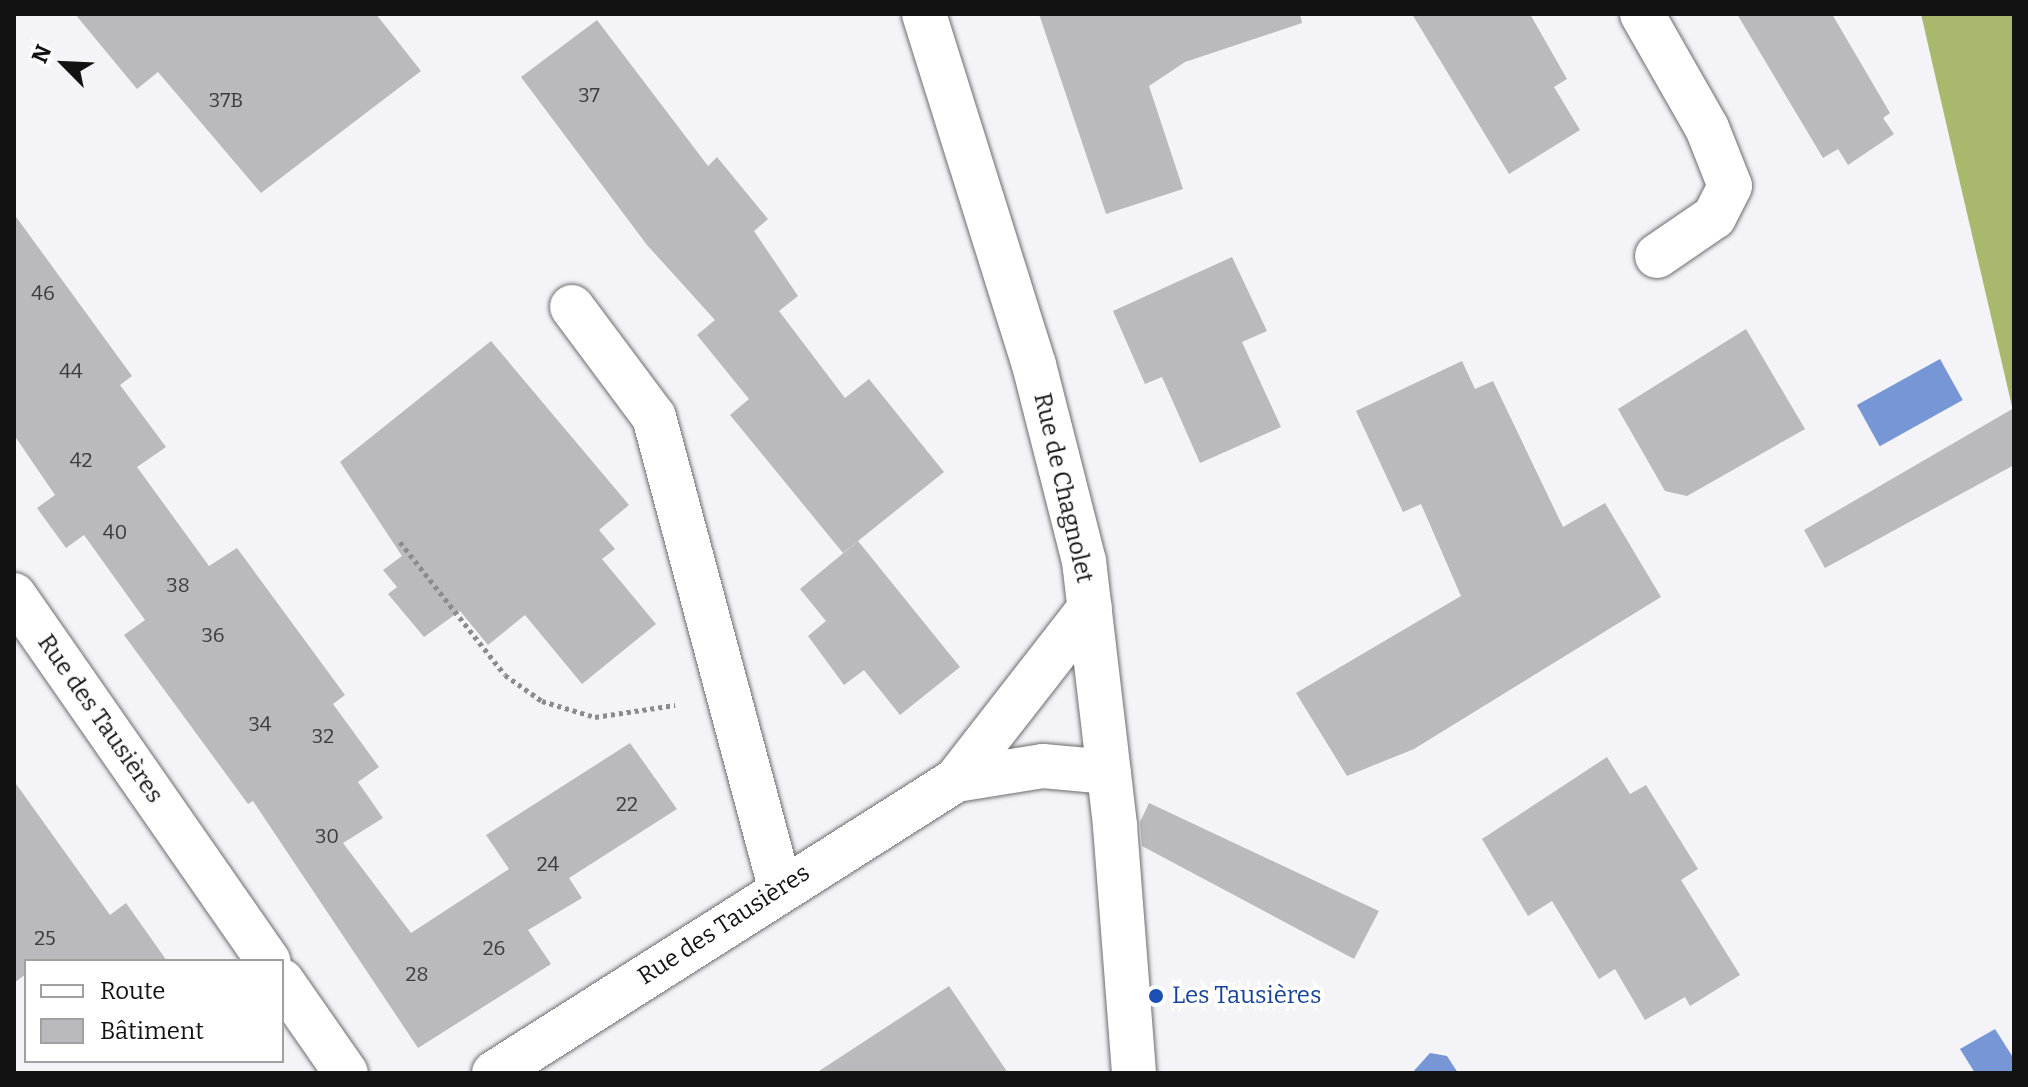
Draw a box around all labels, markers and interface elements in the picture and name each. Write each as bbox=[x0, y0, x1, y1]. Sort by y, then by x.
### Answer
north arrow bbox=[24, 24, 104, 104]
text: N bbox=[26, 41, 57, 67]
house number: 37 bbox=[578, 83, 600, 107]
house number: 37B bbox=[209, 88, 243, 112]
house number: 46 bbox=[31, 281, 55, 305]
house number: 44 bbox=[59, 359, 83, 383]
street label: Rue de Chagnolet bbox=[1027, 390, 1099, 586]
house number: 42 bbox=[70, 448, 92, 472]
house number: 40 bbox=[103, 520, 127, 544]
house number: 38 bbox=[166, 573, 190, 597]
house number: 36 bbox=[201, 623, 225, 647]
street label: Rue des Tausières bbox=[31, 629, 169, 809]
house number: 34 bbox=[248, 712, 272, 736]
house number: 32 bbox=[312, 724, 334, 748]
house number: 22 bbox=[616, 792, 638, 816]
house number: 30 bbox=[315, 824, 339, 848]
house number: 24 bbox=[537, 852, 559, 876]
street label: Rue des Tausières bbox=[633, 859, 815, 991]
house number: 25 bbox=[34, 926, 56, 950]
house number: 26 bbox=[483, 936, 505, 960]
legend bbox=[24, 959, 284, 1063]
house number: 28 bbox=[406, 962, 428, 986]
text: Route bbox=[100, 977, 165, 1005]
place label: Les Tausières bbox=[1172, 982, 1321, 1010]
marker: Les Tausières bbox=[1147, 987, 1165, 1005]
text: Bâtiment bbox=[100, 1017, 204, 1045]

